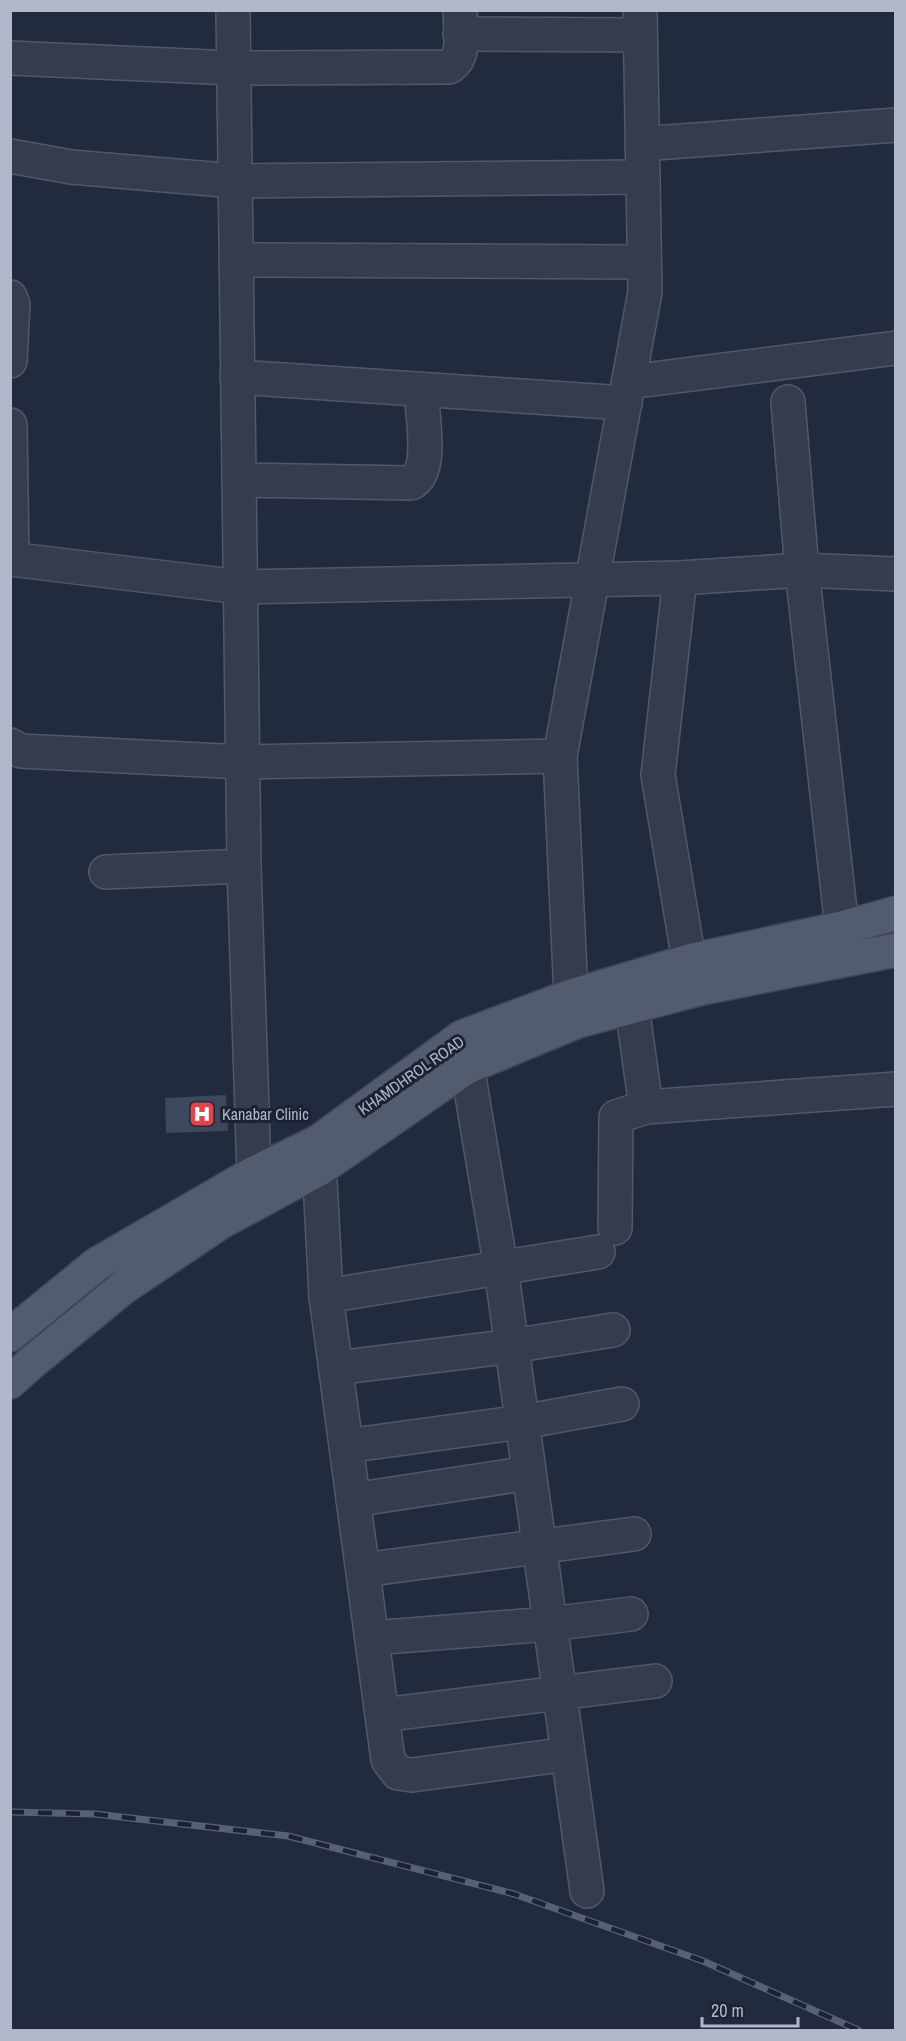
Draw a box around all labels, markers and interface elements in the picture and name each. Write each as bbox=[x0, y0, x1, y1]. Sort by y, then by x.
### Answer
street label: KHAMDHROL ROAD bbox=[354, 1030, 468, 1120]
hospital icon: Kanabar Clinic bbox=[187, 1099, 217, 1129]
place label: Kanabar Clinic bbox=[222, 1103, 309, 1125]
scale bar bbox=[702, 1990, 798, 2028]
text: 20 m bbox=[711, 1998, 744, 2023]

